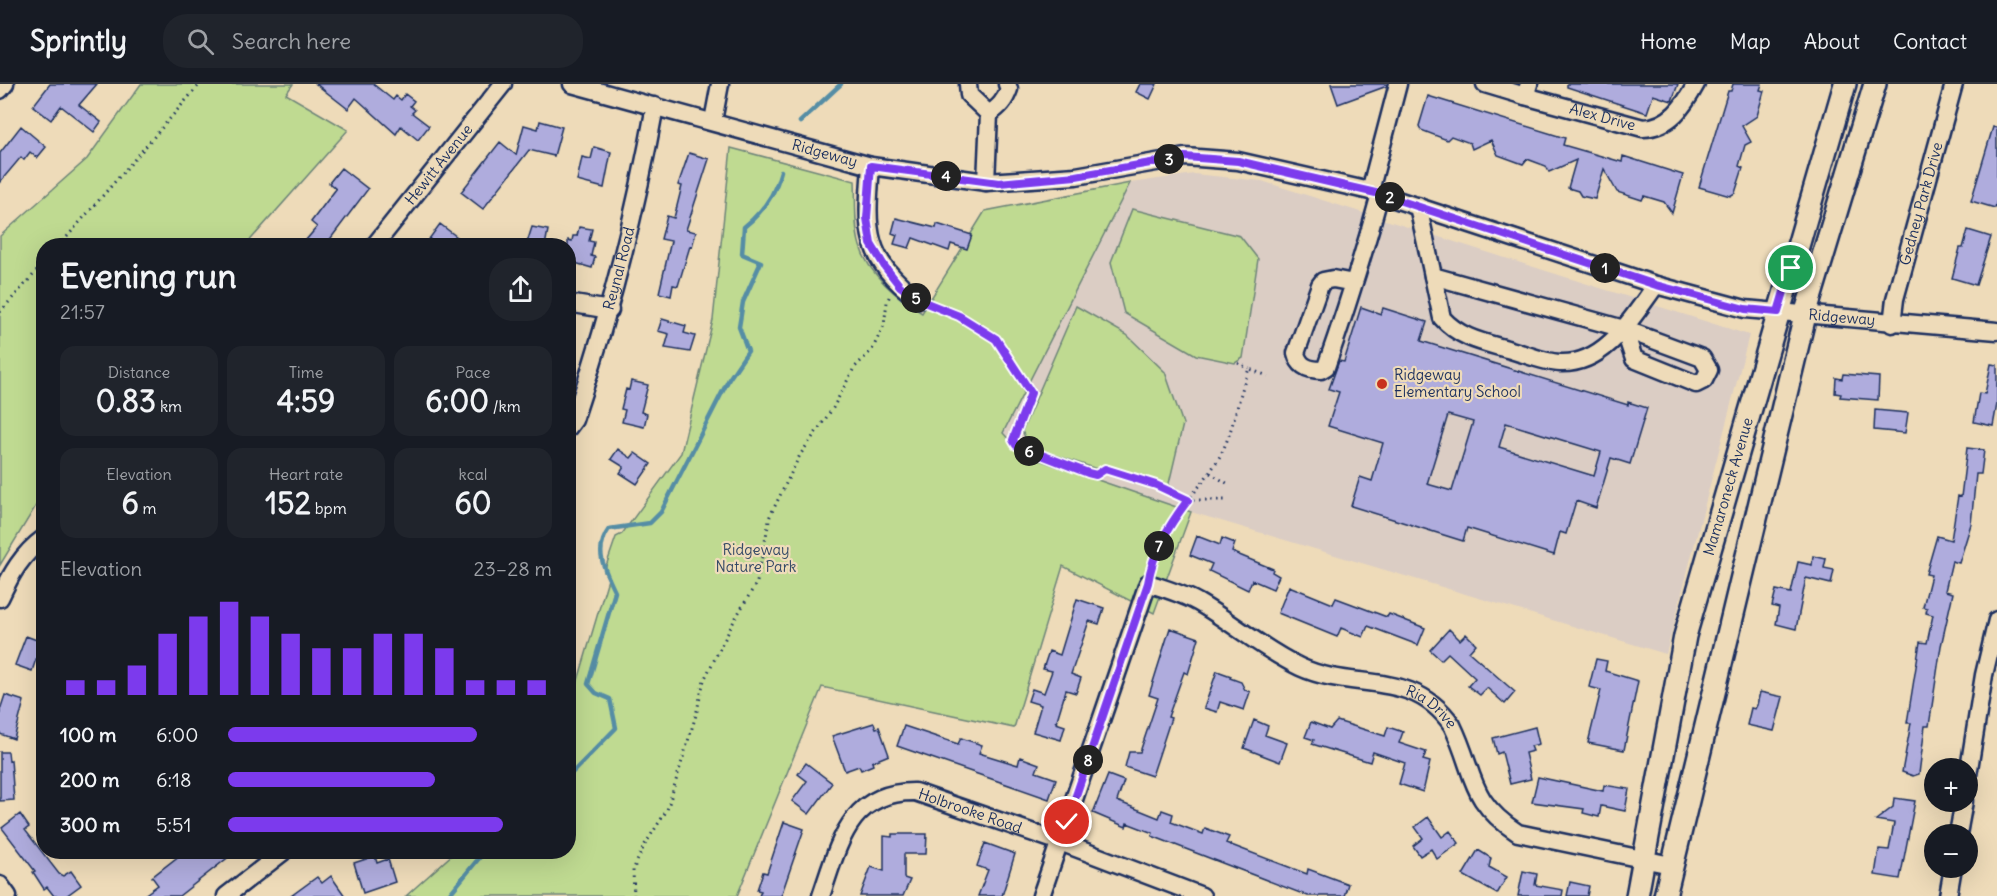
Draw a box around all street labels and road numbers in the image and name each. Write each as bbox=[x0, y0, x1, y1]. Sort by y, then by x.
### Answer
street label: Alex Drive bbox=[1568, 99, 1638, 135]
street label: Hewitt Avenue bbox=[400, 120, 476, 209]
street label: Ridgeway bbox=[790, 135, 860, 171]
street label: Gedney Park Drive bbox=[1895, 140, 1947, 267]
street label: Reynal Road bbox=[599, 225, 638, 312]
street label: Ridgeway bbox=[1808, 305, 1876, 329]
street label: Mamaroneck Avenue bbox=[1699, 415, 1757, 558]
street label: Ria Drive bbox=[1403, 681, 1461, 732]
street label: Holbrooke Road bbox=[916, 784, 1025, 837]

